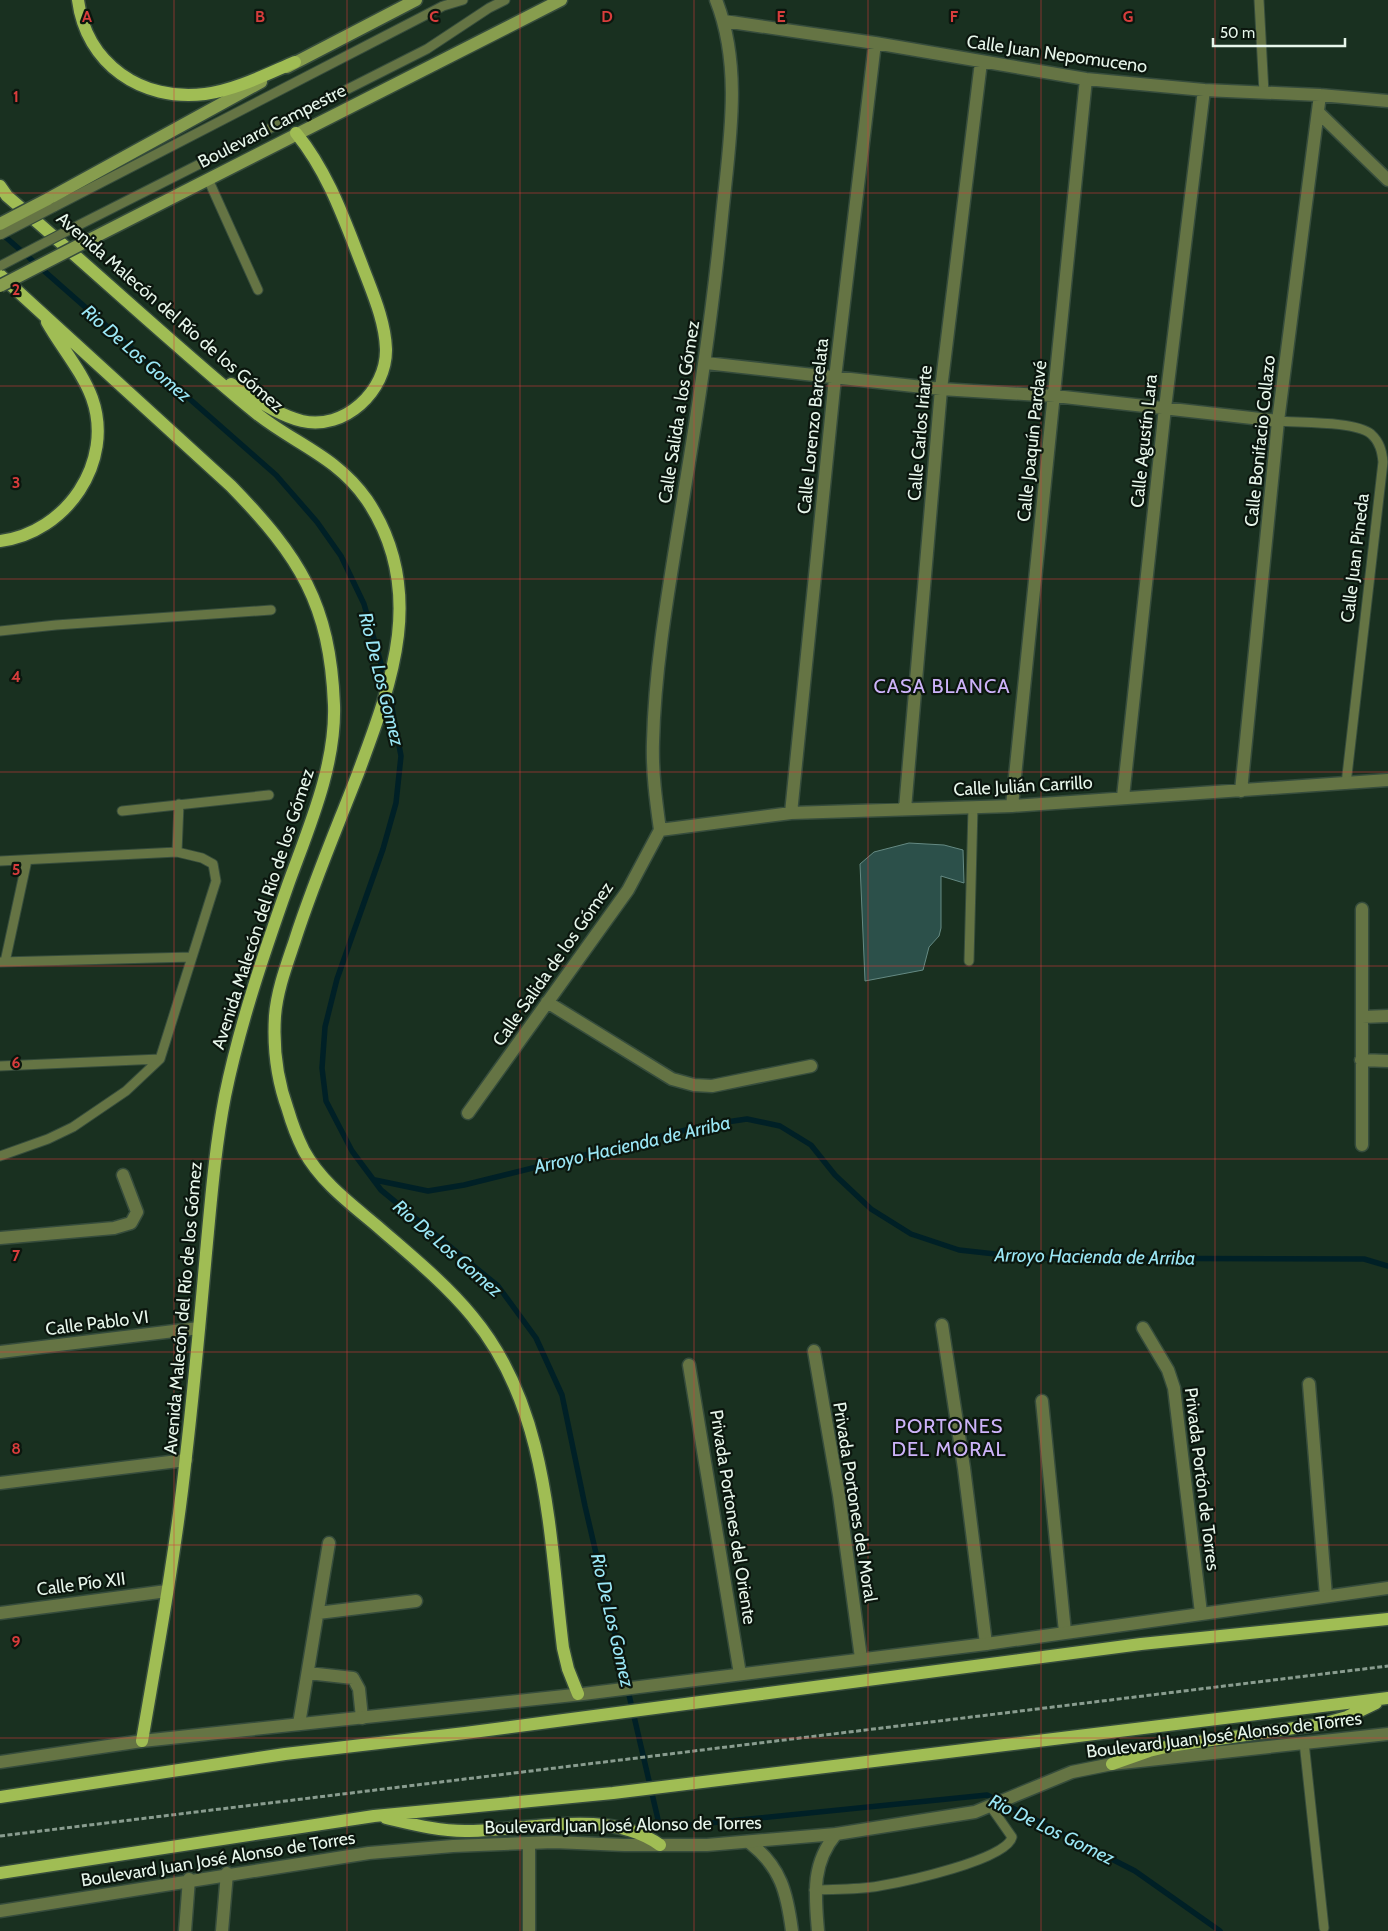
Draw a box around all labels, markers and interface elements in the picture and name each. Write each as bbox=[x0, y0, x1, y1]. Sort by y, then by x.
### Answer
text: A bbox=[82, 7, 92, 26]
text: B bbox=[255, 7, 265, 26]
text: C bbox=[429, 7, 439, 26]
text: D bbox=[601, 7, 613, 26]
text: E bbox=[776, 7, 786, 26]
text: F bbox=[950, 7, 959, 26]
text: G bbox=[1123, 7, 1133, 26]
scale bar bbox=[1213, 15, 1346, 47]
text: 50 m bbox=[1220, 24, 1255, 42]
street label: Calle Juan Nepomuceno bbox=[965, 30, 1149, 78]
street label: Boulevard Campestre bbox=[194, 79, 350, 173]
text: 1 bbox=[13, 87, 19, 106]
street label: Avenida Malecón del Río de los Gómez bbox=[52, 207, 288, 417]
text: 2 bbox=[12, 280, 20, 299]
water label: Rio De Los Gomez bbox=[77, 300, 196, 407]
street label: Calle Salida a los Gómez bbox=[654, 318, 704, 505]
street label: Calle Lorenzo Barcelata bbox=[793, 337, 833, 515]
street label: Calle Bonifacio Collazo bbox=[1240, 354, 1280, 528]
street label: Calle Joaquín Pardavé bbox=[1013, 359, 1051, 523]
street label: Calle Carlos Iriarte bbox=[903, 364, 937, 502]
street label: Calle Agustín Lara bbox=[1126, 373, 1162, 509]
text: 3 bbox=[12, 473, 20, 492]
street label: Calle Juan Pineda bbox=[1336, 492, 1374, 624]
water label: Rio De Los Gomez bbox=[354, 610, 409, 749]
text: 4 bbox=[11, 667, 21, 686]
district label: CASA BLANCA bbox=[873, 674, 1011, 698]
street label: Avenida Malecón del Río de los Gómez bbox=[207, 765, 319, 1052]
street label: Calle Julián Carrillo bbox=[953, 771, 1093, 801]
text: 5 bbox=[12, 860, 20, 879]
street label: Calle Salida de los Gómez bbox=[488, 877, 618, 1050]
text: 6 bbox=[12, 1053, 21, 1072]
water label: Arroyo Hacienda de Arriba bbox=[531, 1111, 733, 1179]
street label: Avenida Malecón del Río de los Gómez bbox=[159, 1160, 207, 1455]
water label: Rio De Los Gomez bbox=[388, 1195, 507, 1302]
water label: Arroyo Hacienda de Arriba bbox=[993, 1243, 1196, 1270]
text: 7 bbox=[12, 1246, 21, 1265]
street label: Calle Pablo VI bbox=[44, 1306, 150, 1340]
street label: Privada Portón de Torres bbox=[1180, 1386, 1224, 1572]
street label: Privada Portones del Moral bbox=[828, 1400, 882, 1604]
street label: Privada Portones del Oriente bbox=[705, 1408, 761, 1626]
district label: PORTONES DEL MORAL bbox=[891, 1414, 1007, 1461]
text: 8 bbox=[11, 1439, 21, 1458]
water label: Rio De Los Gomez bbox=[586, 1551, 639, 1690]
street label: Calle Pío XII bbox=[35, 1568, 127, 1600]
text: 9 bbox=[12, 1632, 21, 1651]
street label: Boulevard Juan José Alonso de Torres bbox=[1085, 1707, 1363, 1763]
water label: Rio De Los Gomez bbox=[985, 1789, 1119, 1870]
street label: Boulevard Juan José Alonso de Torres bbox=[484, 1812, 762, 1838]
street label: Boulevard Juan José Alonso de Torres bbox=[79, 1826, 357, 1892]

